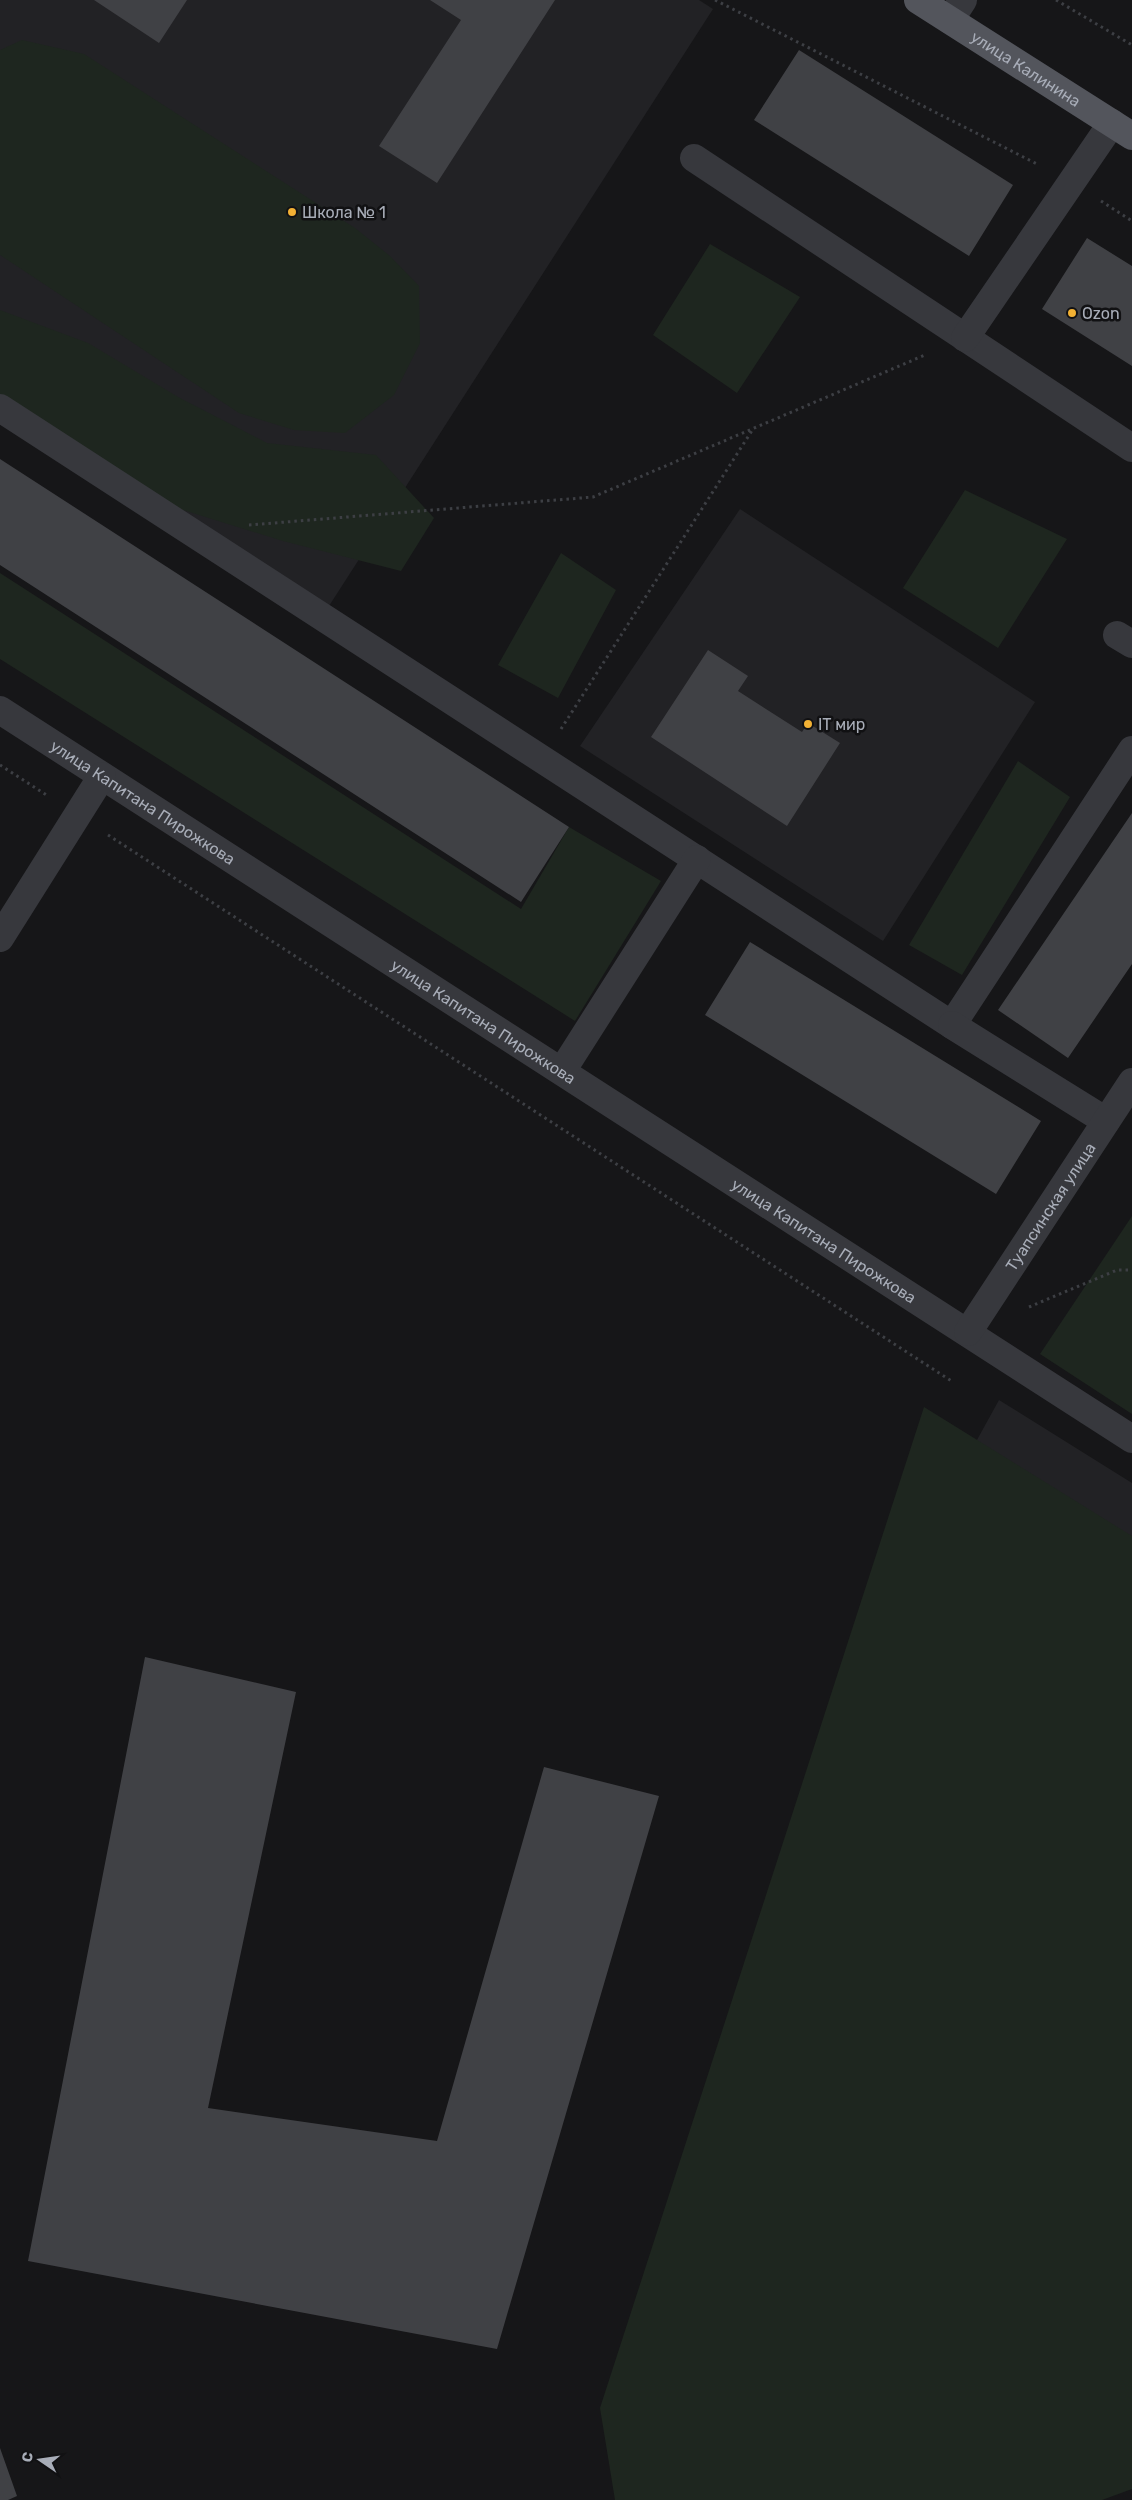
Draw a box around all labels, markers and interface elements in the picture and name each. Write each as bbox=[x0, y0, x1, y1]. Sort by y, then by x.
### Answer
street label: улица Калинина bbox=[968, 27, 1084, 111]
place label: Школа № 1 bbox=[302, 203, 386, 222]
marker: Школа № 1 bbox=[286, 206, 298, 218]
place label: Ozon bbox=[1082, 304, 1120, 323]
marker: Ozon bbox=[1066, 307, 1078, 319]
place label: IT мир bbox=[818, 715, 865, 734]
marker: IT мир bbox=[802, 718, 814, 730]
street label: улица Капитана Пирожкова bbox=[47, 736, 239, 868]
street label: улица Капитана Пирожкова bbox=[388, 955, 579, 1088]
street label: Туапсинская улица bbox=[1001, 1139, 1099, 1274]
street label: улица Капитана Пирожкова bbox=[728, 1174, 920, 1307]
north arrow bbox=[15, 2435, 65, 2485]
text: С bbox=[18, 2450, 37, 2464]

